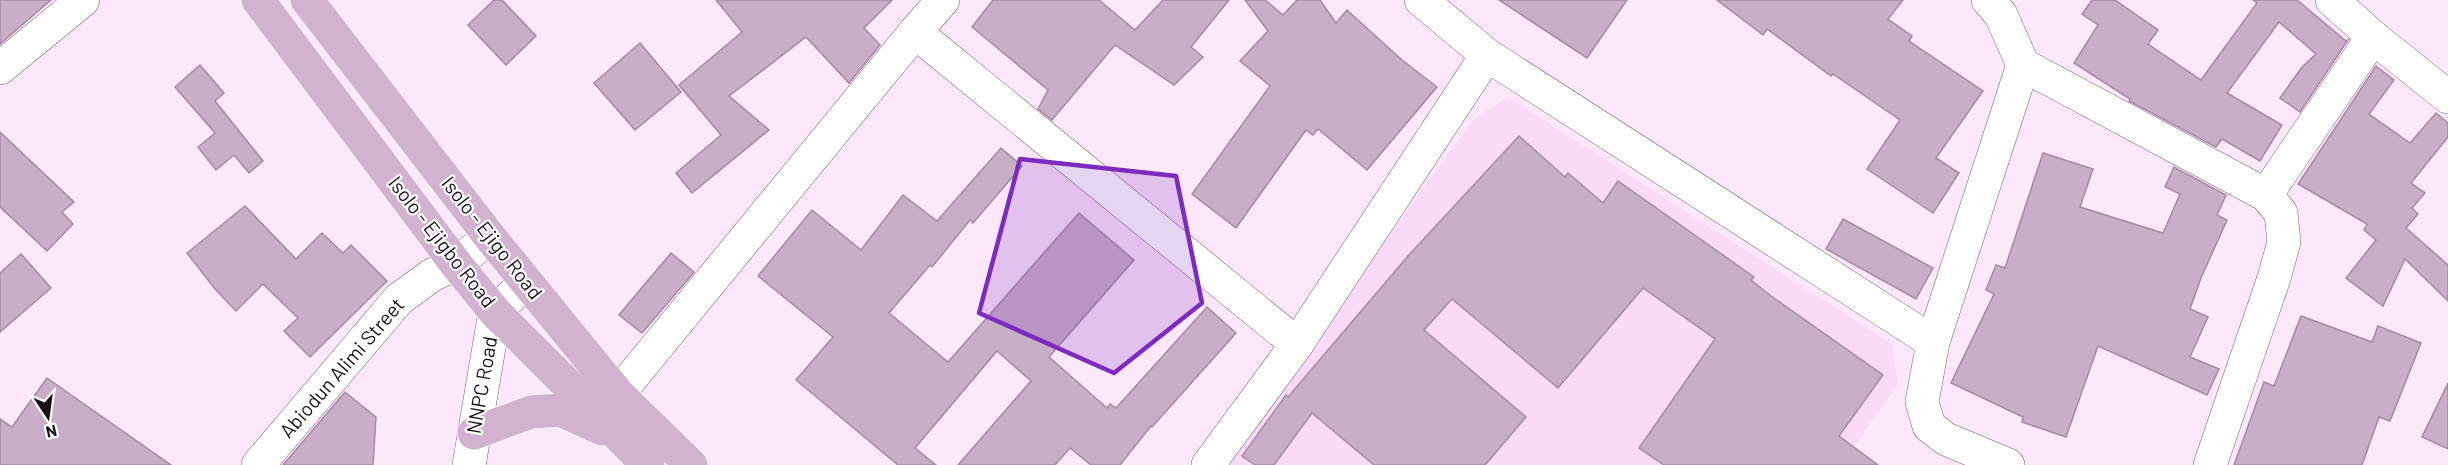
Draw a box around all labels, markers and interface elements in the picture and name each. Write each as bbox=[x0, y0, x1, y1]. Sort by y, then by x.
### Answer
street label: Isolo - Ejigbo Road bbox=[384, 171, 501, 312]
street label: Isolo - Ejigo Road bbox=[437, 171, 548, 303]
street label: Abiodun Alimi Street bbox=[274, 292, 409, 442]
street label: NNPC Road bbox=[461, 334, 501, 436]
north arrow bbox=[18, 387, 78, 447]
text: N bbox=[44, 422, 59, 443]

